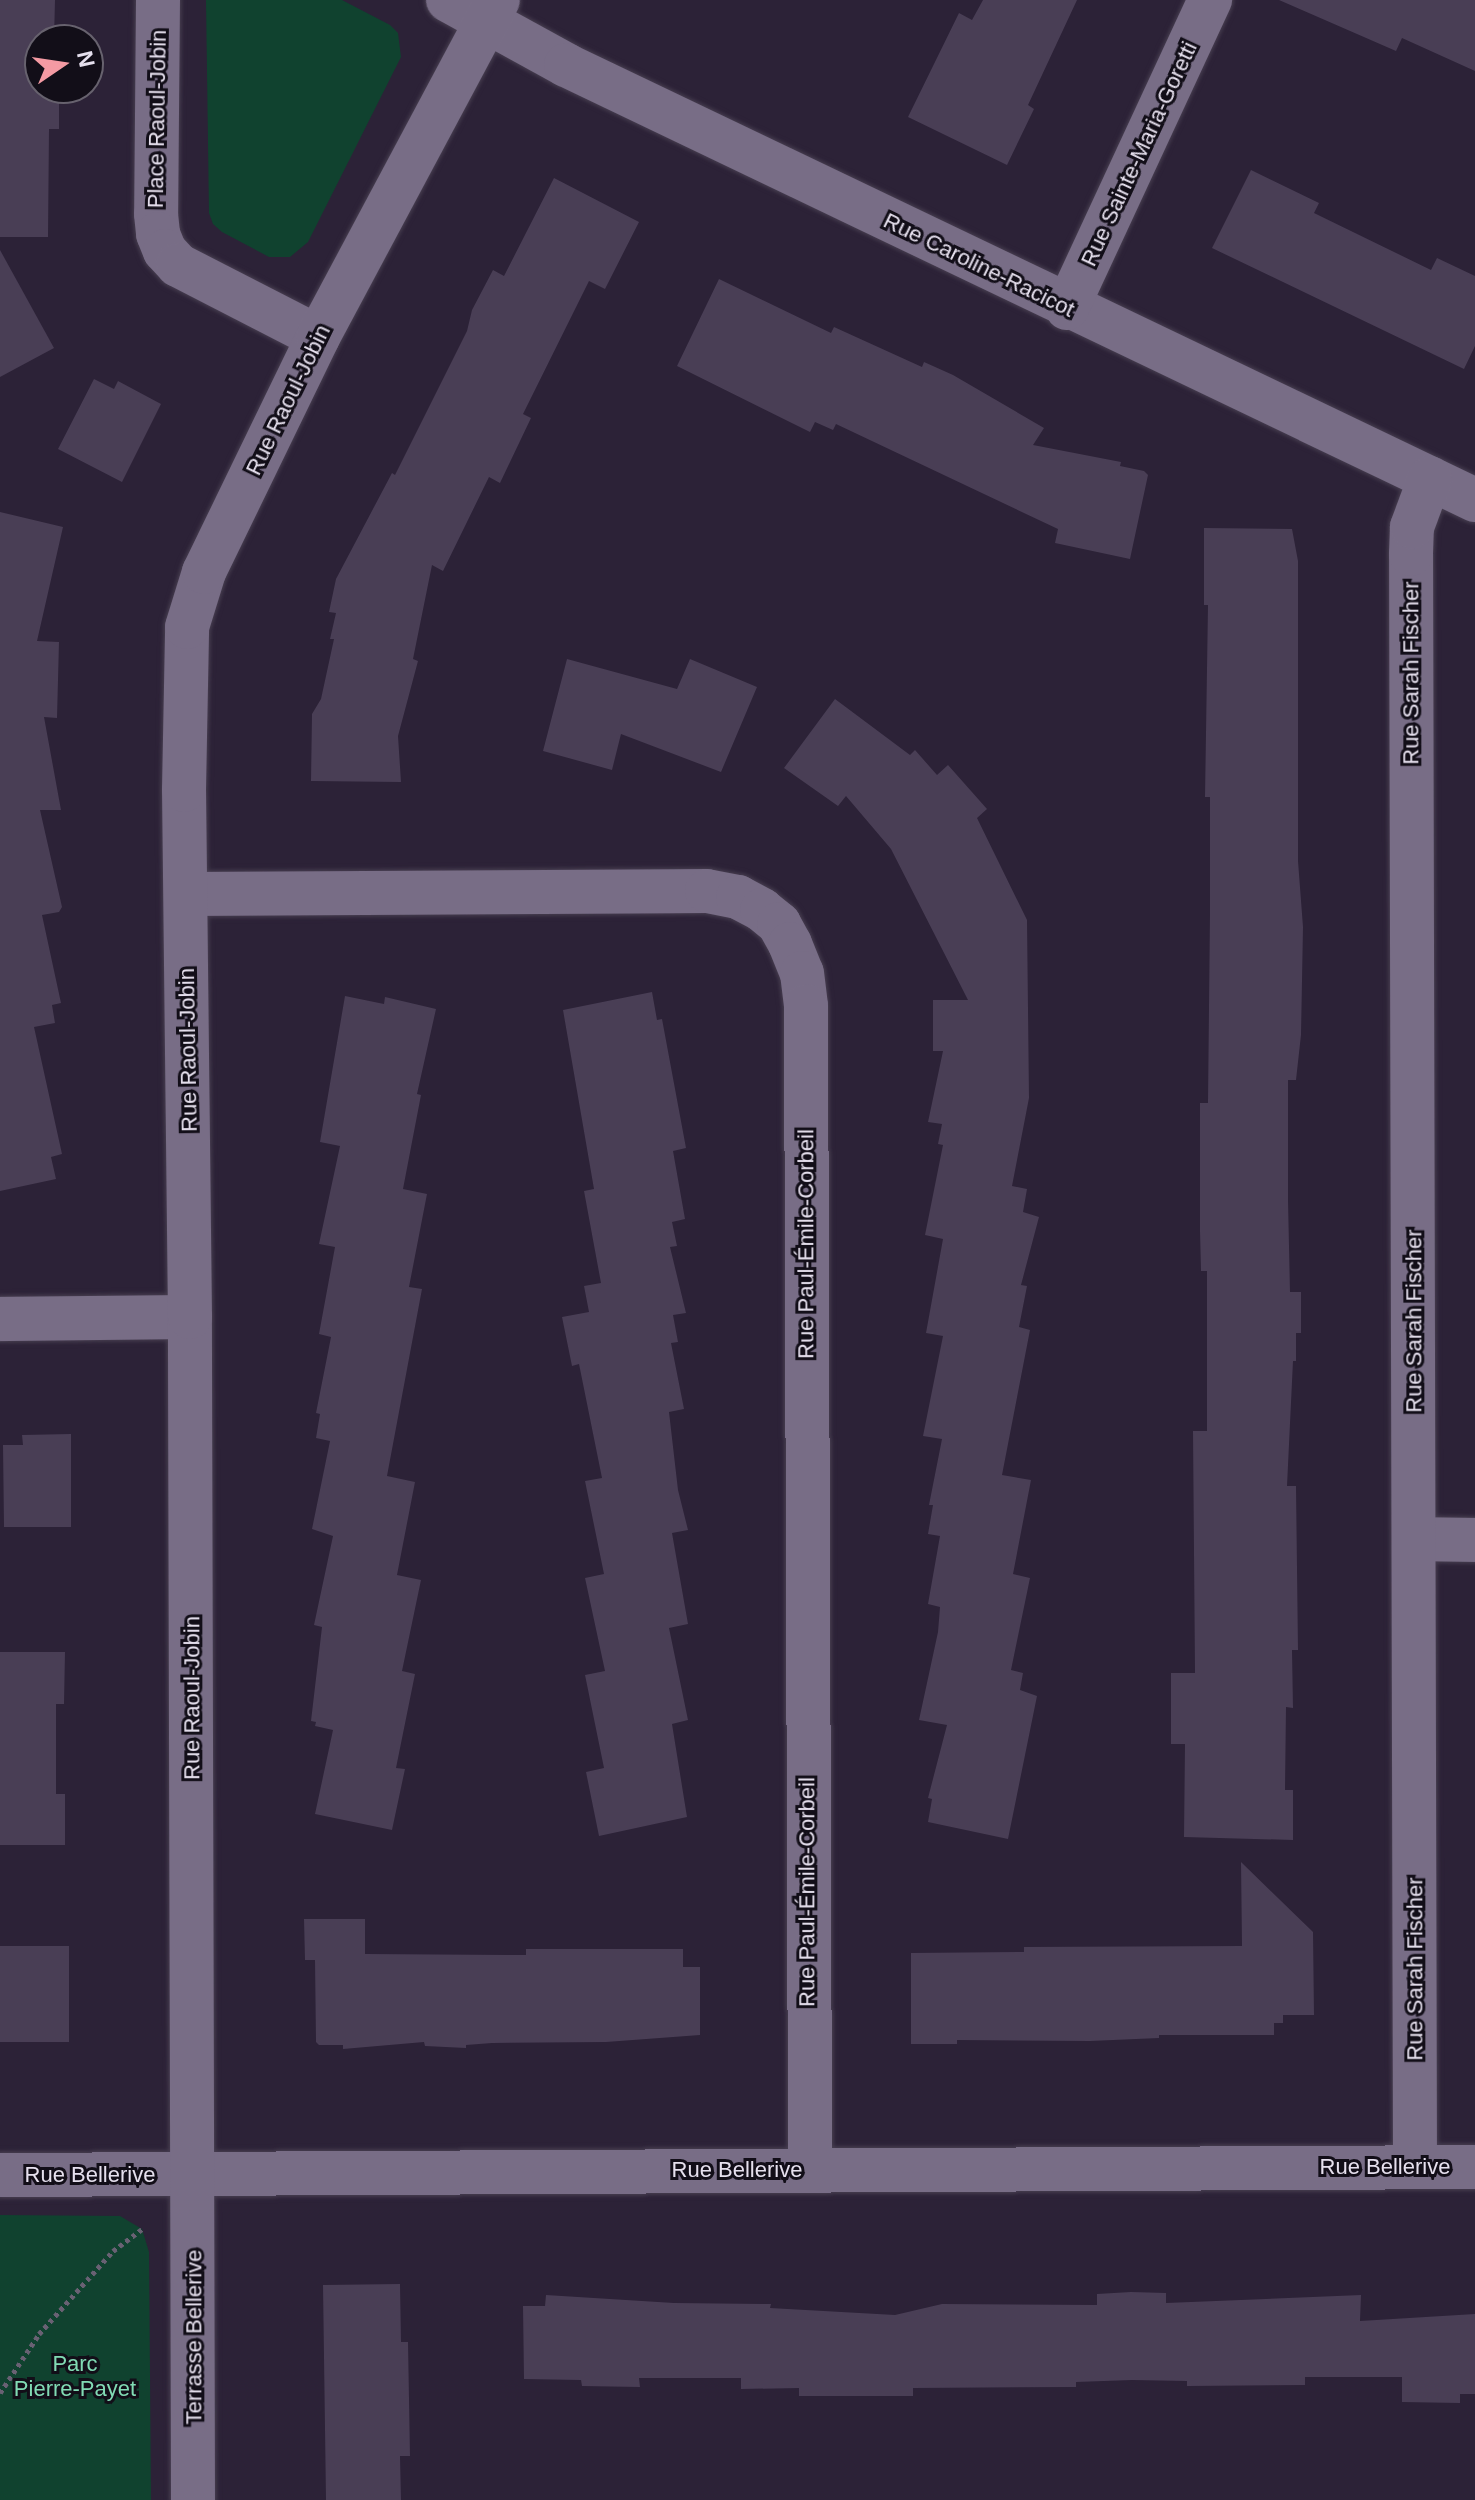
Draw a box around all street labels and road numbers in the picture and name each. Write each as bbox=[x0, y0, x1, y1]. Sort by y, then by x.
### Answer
street label: Place Raoul-Jobin bbox=[142, 30, 172, 208]
street label: Rue Sainte-Maria-Goretti bbox=[1075, 38, 1203, 270]
street label: Rue Caroline-Racicot bbox=[879, 207, 1079, 323]
street label: Rue Raoul-Jobin bbox=[240, 321, 336, 479]
street label: Rue Sarah Fischer bbox=[1398, 581, 1424, 765]
street label: Rue Raoul-Jobin bbox=[173, 968, 203, 1132]
street label: Rue Paul-Émile-Corbeil bbox=[793, 1129, 819, 1359]
street label: Rue Sarah Fischer bbox=[1401, 1229, 1427, 1413]
street label: Rue Raoul-Jobin bbox=[179, 1616, 205, 1780]
street label: Rue Paul-Émile-Corbeil bbox=[794, 1777, 820, 2007]
street label: Rue Sarah Fischer bbox=[1402, 1877, 1428, 2061]
street label: Rue Bellerive bbox=[1320, 2154, 1450, 2180]
street label: Rue Bellerive bbox=[672, 2157, 802, 2183]
street label: Rue Bellerive bbox=[25, 2162, 155, 2188]
street label: Terrasse Bellerive bbox=[181, 2250, 207, 2424]

